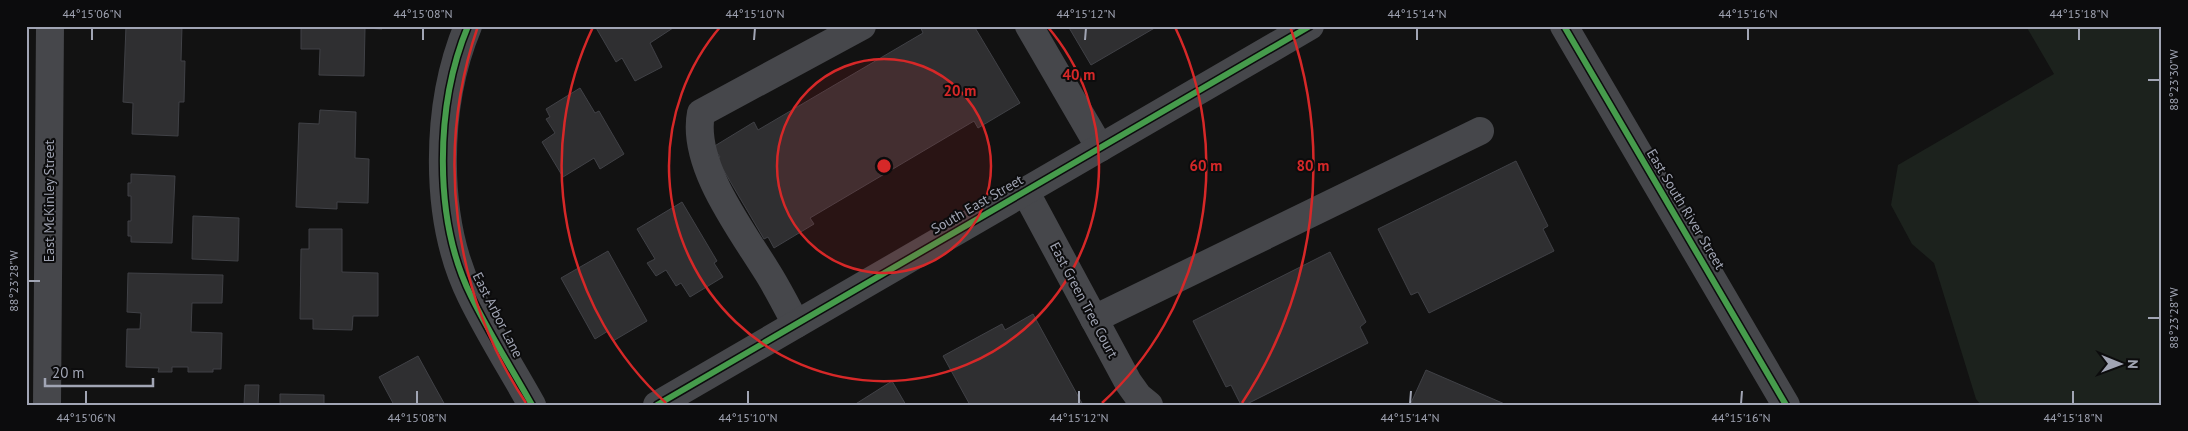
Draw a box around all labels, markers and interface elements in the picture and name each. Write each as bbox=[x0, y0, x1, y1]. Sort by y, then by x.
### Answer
text: 44°15'06"N bbox=[62, 6, 122, 21]
text: 44°15'08"N bbox=[393, 6, 453, 21]
text: 44°15'10"N bbox=[725, 6, 785, 21]
text: 44°15'12"N bbox=[1056, 6, 1116, 21]
text: 44°15'14"N bbox=[1387, 6, 1447, 21]
text: 44°15'16"N bbox=[1718, 6, 1778, 21]
text: 44°15'18"N bbox=[2049, 6, 2109, 21]
text: 88°23'30"W bbox=[2166, 49, 2181, 111]
text: 40 m bbox=[1063, 65, 1095, 84]
text: 20 m bbox=[944, 81, 976, 100]
street label: East McKinley Street bbox=[40, 139, 58, 262]
street label: East South River Street bbox=[1643, 145, 1729, 273]
text: 60 m bbox=[1190, 156, 1222, 175]
text: 80 m bbox=[1297, 156, 1329, 175]
centre of rings bbox=[875, 157, 893, 175]
street label: South East Street bbox=[928, 170, 1026, 238]
street label: East Green Tree Court bbox=[1046, 239, 1122, 361]
text: 88°23'28"W bbox=[6, 250, 21, 312]
street label: East Arbor Lane bbox=[469, 269, 527, 361]
text: 88°23'28"W bbox=[2166, 287, 2181, 349]
north arrow bbox=[2096, 338, 2146, 388]
scale bar bbox=[45, 356, 152, 388]
text: N bbox=[2124, 359, 2142, 369]
text: 20 m bbox=[52, 363, 85, 382]
text: 44°15'06"N bbox=[56, 410, 116, 425]
text: 44°15'08"N bbox=[387, 410, 447, 425]
text: 44°15'10"N bbox=[718, 410, 778, 425]
text: 44°15'12"N bbox=[1049, 410, 1109, 425]
text: 44°15'14"N bbox=[1380, 410, 1440, 425]
text: 44°15'16"N bbox=[1711, 410, 1771, 425]
text: 44°15'18"N bbox=[2043, 410, 2103, 425]

